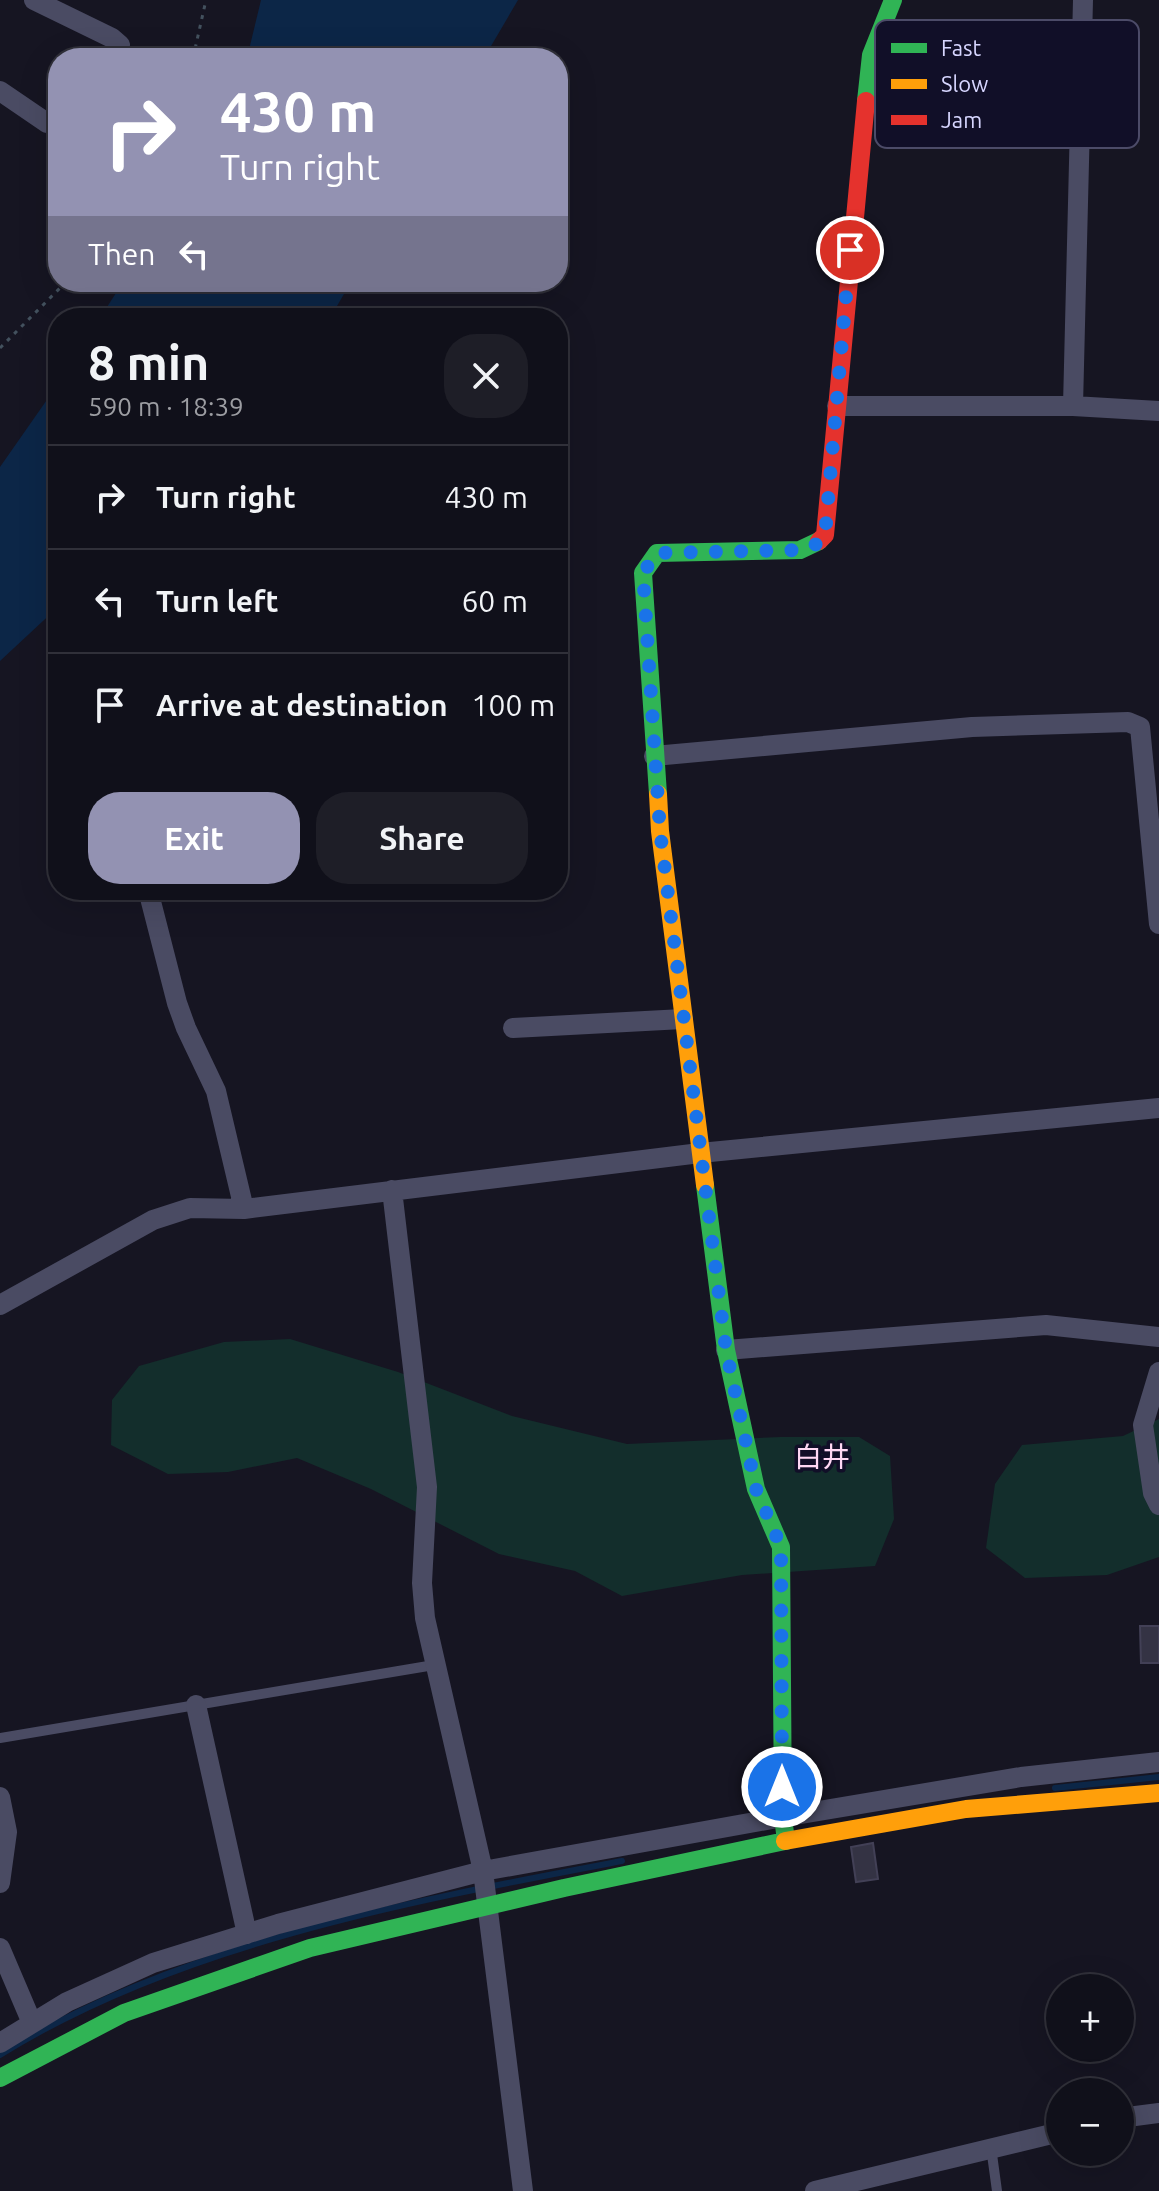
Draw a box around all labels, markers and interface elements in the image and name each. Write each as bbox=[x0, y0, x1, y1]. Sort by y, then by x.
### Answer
legend bbox=[875, 20, 1139, 148]
text: Fast bbox=[941, 35, 982, 60]
text: Slow bbox=[941, 71, 988, 96]
icon: right bbox=[88, 80, 192, 184]
text: 430 m bbox=[220, 80, 376, 143]
text: Jam bbox=[941, 107, 982, 132]
text: Turn right bbox=[220, 146, 380, 187]
pin bbox=[816, 216, 884, 284]
icon: arrive bbox=[828, 228, 872, 272]
icon: left bbox=[172, 232, 216, 276]
text: Then bbox=[88, 237, 156, 271]
button: close bbox=[444, 334, 528, 418]
text: 8 min bbox=[88, 335, 209, 389]
text: 590 m · 18:39 bbox=[88, 392, 244, 421]
icon: right bbox=[88, 475, 132, 519]
text: Turn right bbox=[156, 480, 296, 514]
text: 430 m bbox=[444, 480, 528, 514]
icon: left bbox=[88, 579, 132, 623]
text: Turn left bbox=[156, 584, 278, 618]
text: 60 m bbox=[461, 584, 528, 618]
icon: arrive bbox=[88, 683, 132, 727]
text: Arrive at destination bbox=[156, 688, 448, 722]
text: 100 m bbox=[472, 688, 555, 722]
button: Exit bbox=[88, 792, 300, 884]
button: Share bbox=[316, 792, 528, 884]
district label: 白井 bbox=[794, 1441, 850, 1472]
position arrow bbox=[740, 1745, 824, 1829]
map controls bbox=[1046, 1974, 1134, 2166]
button: + bbox=[1046, 1974, 1134, 2062]
button: − bbox=[1046, 2078, 1134, 2166]

